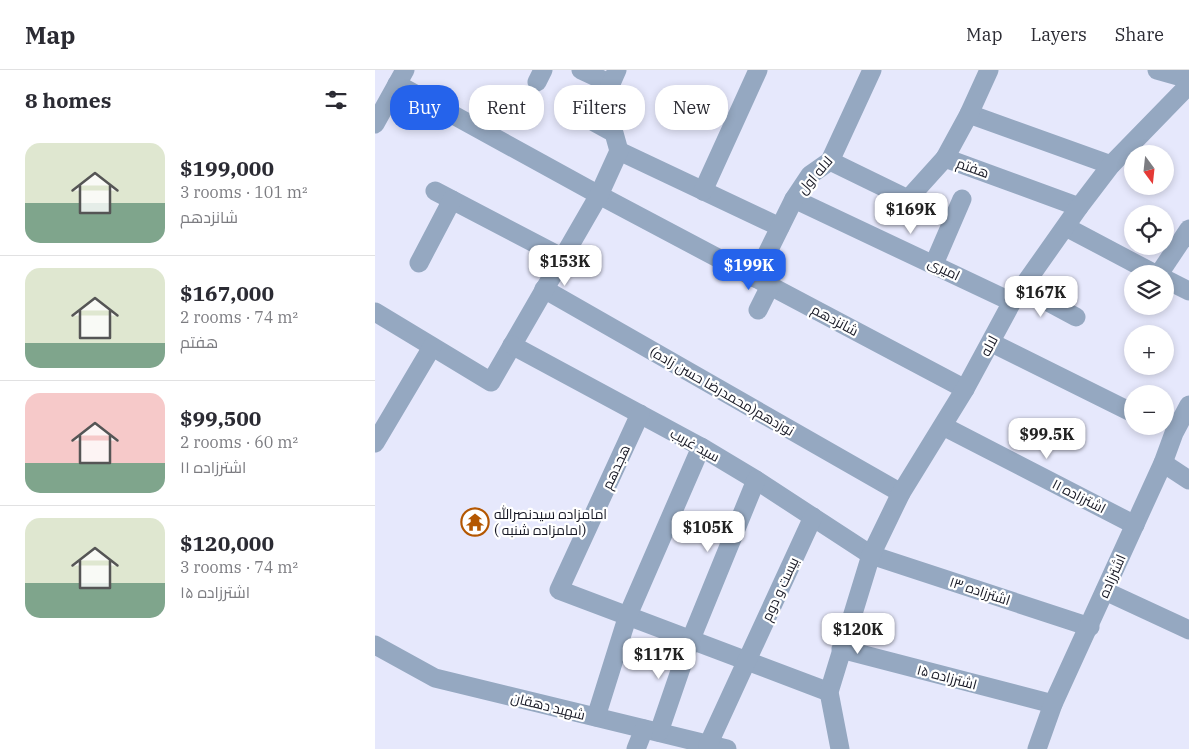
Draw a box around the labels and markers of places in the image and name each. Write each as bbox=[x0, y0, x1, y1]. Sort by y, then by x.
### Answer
pin: $169K bbox=[876, 192, 946, 235]
pin: $153K bbox=[530, 244, 600, 287]
pin: $199K bbox=[714, 248, 784, 291]
pin: $167K bbox=[1006, 276, 1076, 318]
pin: $99.5K bbox=[1006, 418, 1088, 460]
place label: امامزاده سیدنصرالله ( امامزاده شنبه) bbox=[494, 505, 607, 539]
temple icon: امامزاده سیدنصرالله ( امامزاده شنبه) bbox=[460, 507, 490, 537]
pin: $105K bbox=[673, 510, 743, 553]
pin: $120K bbox=[823, 612, 893, 655]
pin: $117K bbox=[624, 638, 694, 680]

